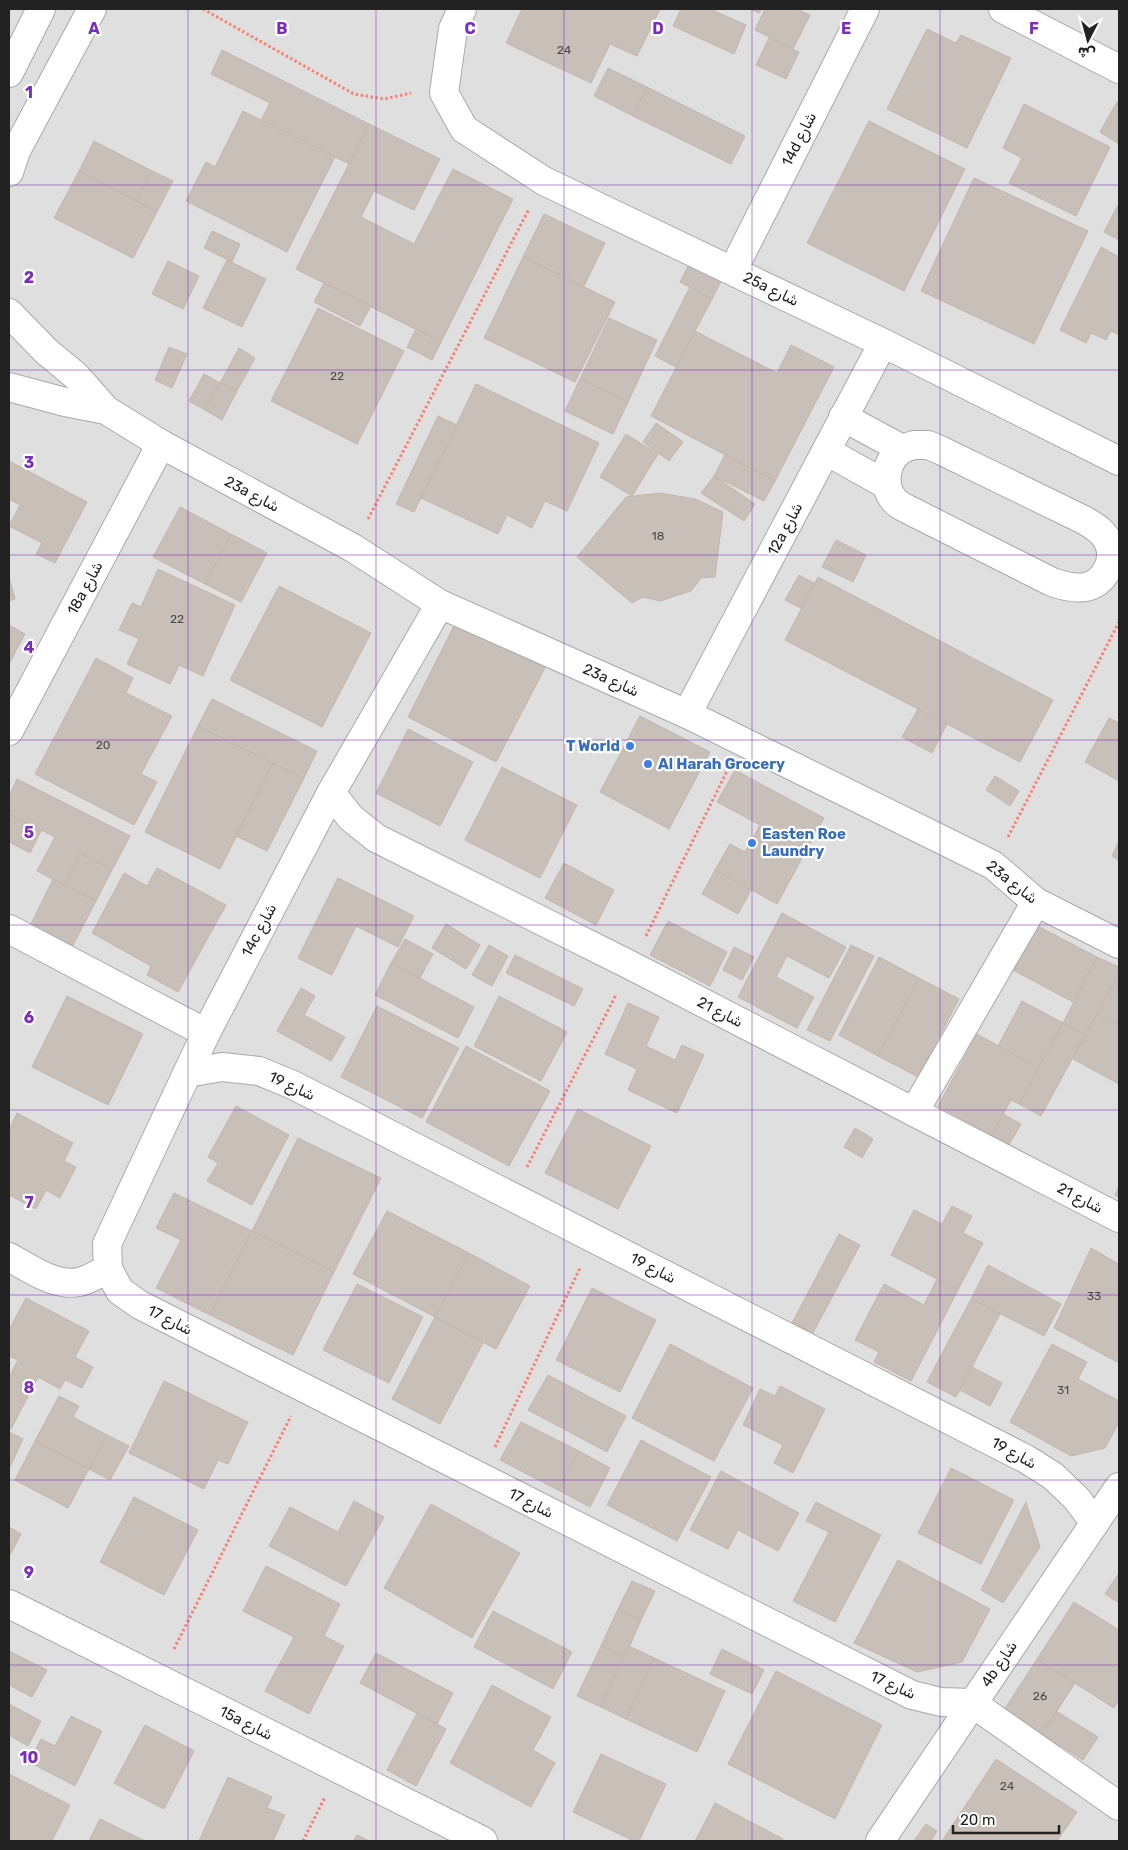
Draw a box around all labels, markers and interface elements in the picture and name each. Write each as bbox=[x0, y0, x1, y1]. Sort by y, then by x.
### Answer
north arrow bbox=[1063, 15, 1113, 65]
text: A bbox=[88, 19, 100, 38]
text: B bbox=[276, 19, 288, 38]
text: C bbox=[464, 19, 476, 38]
text: D bbox=[652, 19, 664, 38]
text: E bbox=[841, 19, 851, 38]
text: F bbox=[1029, 19, 1039, 38]
house number: 24 bbox=[557, 43, 572, 57]
text: ش bbox=[1077, 43, 1096, 62]
text: 1 bbox=[25, 83, 33, 102]
street label: 14d شارع bbox=[778, 109, 822, 170]
text: 2 bbox=[24, 268, 34, 287]
street label: 25a شارع bbox=[739, 268, 802, 312]
house number: 22 bbox=[330, 369, 344, 383]
text: 3 bbox=[24, 453, 34, 472]
street label: 23a شارع bbox=[220, 472, 283, 518]
street label: 12a شارع bbox=[764, 500, 808, 559]
house number: 18 bbox=[652, 529, 664, 543]
street label: 18a شارع bbox=[63, 558, 108, 619]
house number: 22 bbox=[170, 612, 184, 626]
text: 4 bbox=[24, 638, 35, 657]
street label: 23a شارع bbox=[579, 660, 642, 702]
place label: T World bbox=[566, 737, 620, 755]
house number: 20 bbox=[96, 738, 110, 752]
marker: T World bbox=[624, 740, 636, 752]
place label: Al Harah Grocery bbox=[658, 755, 785, 773]
marker: Al Harah Grocery bbox=[642, 758, 654, 770]
text: 5 bbox=[24, 823, 34, 842]
place label: Easten Roe Laundry bbox=[762, 825, 846, 860]
marker: Easten Roe Laundry bbox=[746, 837, 758, 849]
street label: 23a شارع bbox=[982, 857, 1041, 909]
street label: 14c شارع bbox=[238, 900, 282, 961]
street label: شارع 21 bbox=[693, 993, 746, 1033]
text: 6 bbox=[24, 1008, 34, 1027]
street label: شارع 19 bbox=[265, 1068, 318, 1106]
street label: شارع 21 bbox=[1053, 1179, 1106, 1219]
text: 7 bbox=[24, 1193, 34, 1212]
street label: شارع 19 bbox=[626, 1249, 679, 1289]
house number: 33 bbox=[1087, 1289, 1101, 1303]
street label: شارع 17 bbox=[144, 1301, 195, 1341]
text: 8 bbox=[24, 1378, 35, 1397]
house number: 31 bbox=[1057, 1383, 1069, 1397]
street label: شارع 19 bbox=[987, 1433, 1040, 1474]
street label: شارع 17 bbox=[505, 1484, 556, 1524]
text: 9 bbox=[24, 1563, 34, 1582]
street label: 4b شارع bbox=[977, 1637, 1023, 1692]
street label: شارع 17 bbox=[867, 1667, 918, 1705]
house number: 26 bbox=[1033, 1689, 1047, 1703]
street label: 15a شارع bbox=[216, 1702, 276, 1746]
text: 10 bbox=[20, 1748, 39, 1767]
house number: 24 bbox=[1000, 1779, 1015, 1793]
scale bar bbox=[953, 1802, 1059, 1834]
text: 20 m bbox=[960, 1811, 995, 1829]

